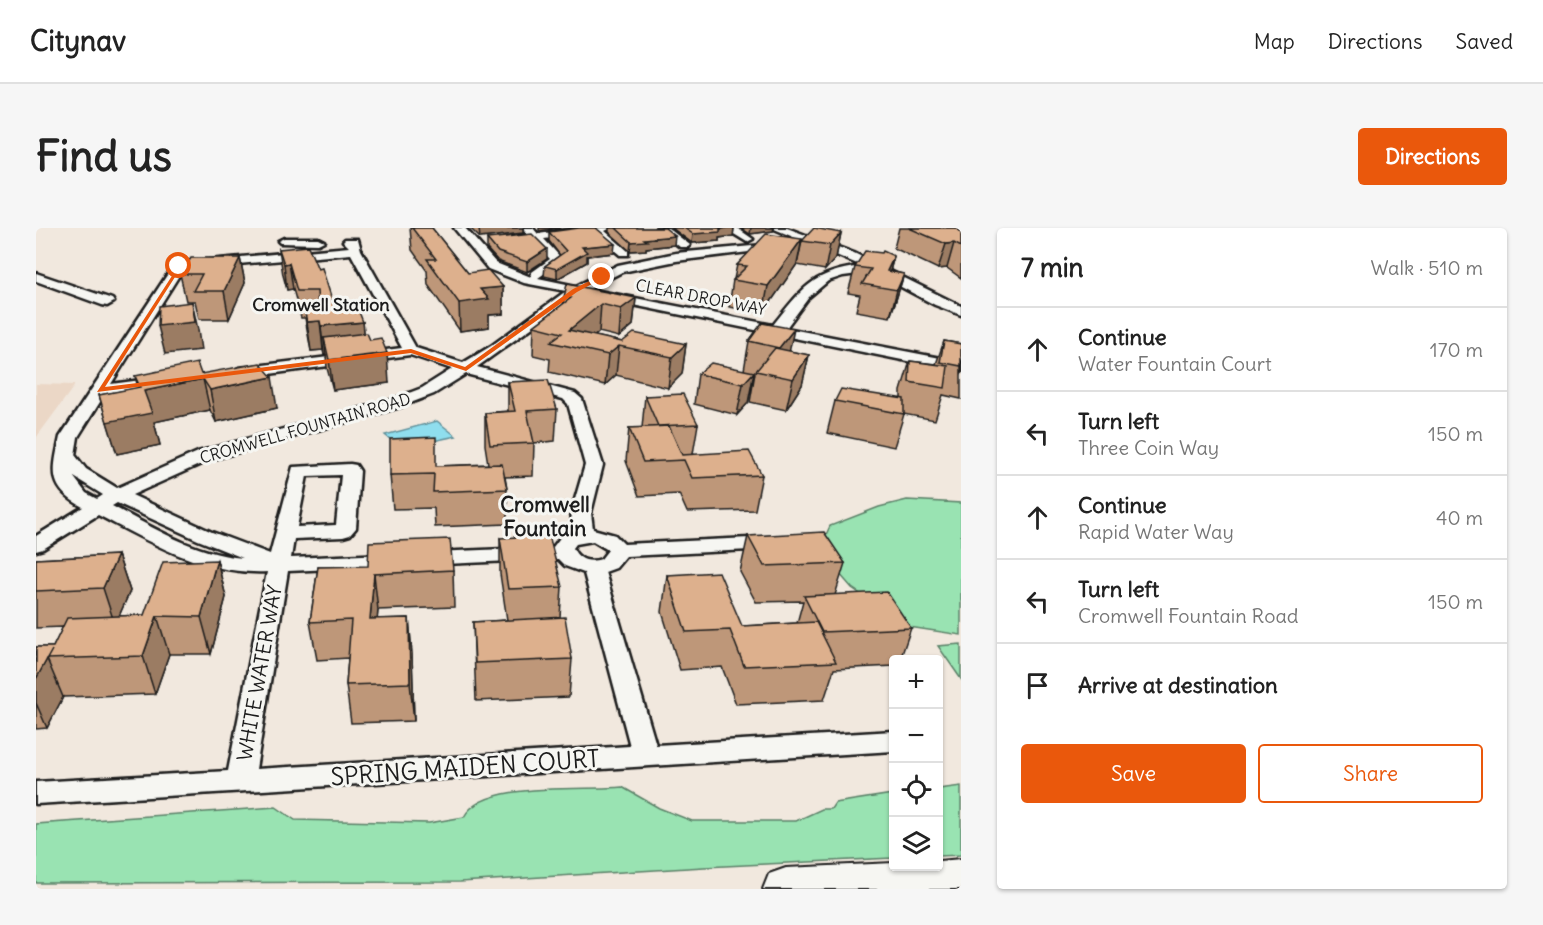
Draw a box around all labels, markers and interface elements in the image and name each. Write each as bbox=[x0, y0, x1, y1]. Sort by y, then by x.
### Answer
text: Citynav bbox=[30, 23, 126, 59]
text: Map bbox=[1254, 28, 1295, 55]
text: Directions bbox=[1328, 28, 1422, 55]
text: Saved bbox=[1455, 28, 1513, 55]
button: Directions bbox=[1358, 128, 1507, 185]
text: Find us bbox=[36, 130, 172, 182]
text: 7 min bbox=[1021, 251, 1084, 284]
route start bbox=[165, 252, 191, 278]
text: Walk · 510 m bbox=[1371, 255, 1483, 280]
route end bbox=[588, 263, 614, 289]
street label: CLEAR DROP WAY bbox=[634, 275, 768, 320]
district label: Cromwell Station bbox=[252, 293, 390, 316]
text: Continue bbox=[1078, 323, 1167, 351]
icon: ahead bbox=[1021, 333, 1054, 366]
text: 170 m bbox=[1430, 337, 1483, 362]
text: Water Fountain Court bbox=[1078, 351, 1272, 376]
street label: CROMWELL FOUNTAIN ROAD bbox=[197, 388, 413, 468]
text: Turn left bbox=[1078, 407, 1159, 435]
icon: left bbox=[1021, 417, 1054, 450]
text: 150 m bbox=[1428, 421, 1483, 446]
text: Three Coin Way bbox=[1078, 435, 1219, 460]
district label: Cromwell Fountain bbox=[500, 491, 590, 542]
text: Continue bbox=[1078, 491, 1167, 519]
icon: ahead bbox=[1021, 501, 1054, 534]
text: 40 m bbox=[1436, 505, 1483, 530]
text: Rapid Water Way bbox=[1078, 519, 1234, 544]
text: Turn left bbox=[1078, 575, 1159, 603]
street label: WHITE WATER WAY bbox=[231, 583, 287, 763]
icon: left bbox=[1021, 585, 1054, 618]
text: 150 m bbox=[1428, 589, 1483, 614]
text: Cromwell Fountain Road bbox=[1078, 603, 1299, 628]
map controls bbox=[889, 655, 943, 871]
button: + bbox=[889, 655, 943, 709]
icon: arrive bbox=[1021, 669, 1054, 702]
text: Arrive at destination bbox=[1078, 671, 1278, 699]
button: − bbox=[889, 709, 943, 763]
street label: SPRING MAIDEN COURT bbox=[330, 743, 600, 791]
button: Save bbox=[1021, 744, 1246, 803]
button: Share bbox=[1258, 744, 1483, 803]
button: locate bbox=[889, 763, 943, 817]
button: layers bbox=[889, 817, 943, 871]

